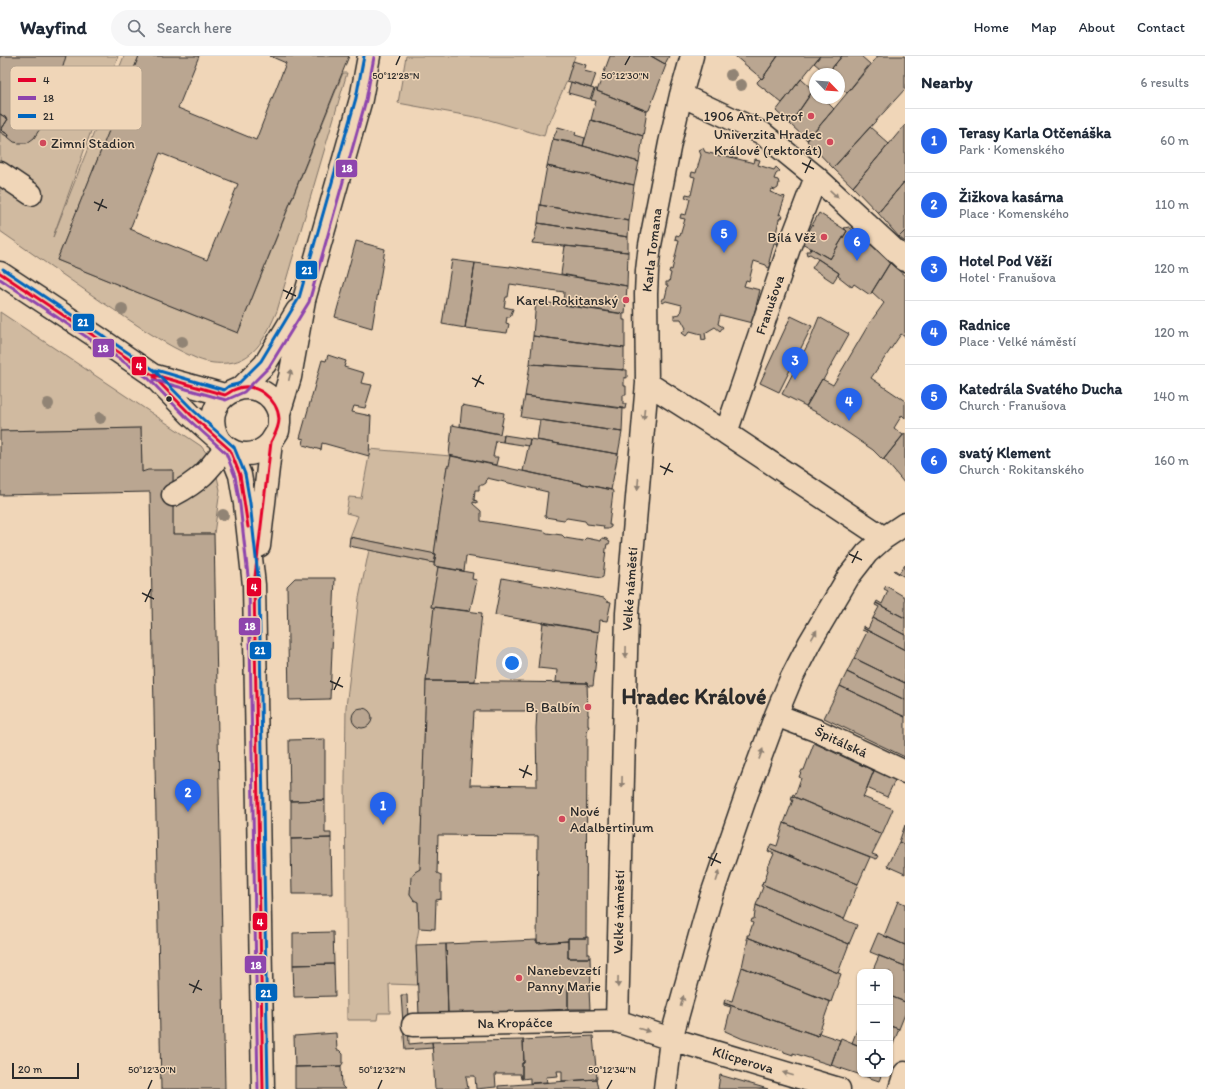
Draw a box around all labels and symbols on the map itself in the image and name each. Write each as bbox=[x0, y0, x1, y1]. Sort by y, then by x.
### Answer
legend bbox=[10, 66, 142, 130]
north arrow bbox=[809, 68, 845, 104]
text: 50°12'28"N bbox=[372, 69, 420, 82]
text: 50°12'30"N bbox=[601, 69, 649, 82]
text: 4 bbox=[43, 74, 50, 87]
text: 18 bbox=[43, 92, 54, 105]
place label: 1906 Ant. Petrof bbox=[704, 108, 804, 125]
text: 21 bbox=[43, 110, 54, 123]
marker: 1906 Ant. Petrof bbox=[806, 111, 816, 121]
place label: Univerzita Hradec Králové (rektorát) bbox=[714, 126, 822, 159]
place label: Zimní Stadion bbox=[51, 135, 135, 152]
marker: Univerzita Hradec Králové (rektorát) bbox=[825, 137, 835, 147]
marker: Zimní Stadion bbox=[38, 138, 48, 148]
line badge: 18 bbox=[335, 159, 358, 178]
text: 18 bbox=[341, 162, 353, 175]
one-way arrow bbox=[829, 189, 839, 199]
street label: Karla Tomana bbox=[638, 207, 666, 293]
pin: 5 bbox=[711, 220, 737, 253]
pin: 6 bbox=[844, 228, 870, 261]
place label: Bílá Věž bbox=[768, 229, 816, 246]
marker: Bílá Věž bbox=[819, 232, 829, 242]
line badge: 21 bbox=[295, 260, 318, 280]
text: 21 bbox=[302, 264, 313, 277]
street label: Franušova bbox=[752, 272, 788, 337]
place label: Karel Rokitanský bbox=[516, 292, 618, 309]
marker: Karel Rokitanský bbox=[621, 295, 631, 305]
line badge: 21 bbox=[72, 313, 95, 332]
text: 21 bbox=[78, 316, 89, 329]
line badge: 18 bbox=[92, 338, 115, 358]
text: 18 bbox=[97, 342, 109, 355]
pin: 3 bbox=[782, 347, 808, 380]
line badge: 4 bbox=[131, 356, 147, 376]
text: 4 bbox=[136, 360, 143, 373]
one-way arrow bbox=[288, 369, 294, 382]
pin: 4 bbox=[836, 388, 862, 421]
unlabelled marker bbox=[164, 394, 174, 404]
one-way arrow bbox=[641, 408, 648, 420]
one-way arrow bbox=[635, 478, 642, 490]
street label: Velké náměstí bbox=[619, 546, 641, 632]
line badge: 4 bbox=[246, 577, 262, 597]
text: 4 bbox=[251, 581, 258, 594]
line badge: 18 bbox=[238, 617, 261, 636]
text: 18 bbox=[244, 620, 256, 633]
one-way arrow bbox=[810, 629, 817, 641]
line badge: 21 bbox=[249, 641, 272, 660]
text: 21 bbox=[255, 644, 266, 657]
one-way arrow bbox=[622, 646, 629, 658]
your location bbox=[502, 653, 522, 673]
district label: Hradec Králové bbox=[621, 683, 767, 710]
place label: B. Balbín bbox=[525, 699, 580, 716]
marker: B. Balbín bbox=[583, 702, 593, 712]
street label: Špitálská bbox=[812, 722, 871, 762]
one-way arrow bbox=[759, 747, 765, 759]
one-way arrow bbox=[619, 776, 626, 788]
pin: 2 bbox=[175, 779, 201, 812]
pin: 1 bbox=[370, 792, 396, 825]
place label: Nové Adalbertinum bbox=[570, 803, 654, 836]
marker: Nové Adalbertinum bbox=[557, 814, 567, 824]
street label: Velké náměstí bbox=[610, 869, 628, 954]
one-way arrow bbox=[715, 870, 721, 882]
line badge: 4 bbox=[252, 912, 268, 931]
text: 4 bbox=[257, 916, 264, 929]
line badge: 18 bbox=[244, 955, 267, 974]
text: 18 bbox=[250, 959, 262, 972]
place label: Nanebevzetí Panny Marie bbox=[527, 962, 601, 995]
marker: Nanebevzetí Panny Marie bbox=[514, 973, 524, 983]
one-way arrow bbox=[614, 976, 621, 988]
line badge: 21 bbox=[255, 983, 278, 1002]
text: 21 bbox=[261, 987, 272, 1000]
one-way arrow bbox=[679, 995, 685, 1007]
street label: Na Kropáčce bbox=[477, 1014, 553, 1032]
one-way arrow bbox=[638, 1027, 650, 1033]
street label: Klicperova bbox=[710, 1043, 776, 1078]
scale bar bbox=[12, 1061, 79, 1080]
text: 50°12'30"N bbox=[128, 1063, 176, 1076]
text: 50°12'32"N bbox=[358, 1063, 406, 1076]
text: 50°12'34"N bbox=[588, 1063, 636, 1076]
one-way arrow bbox=[782, 1071, 794, 1077]

